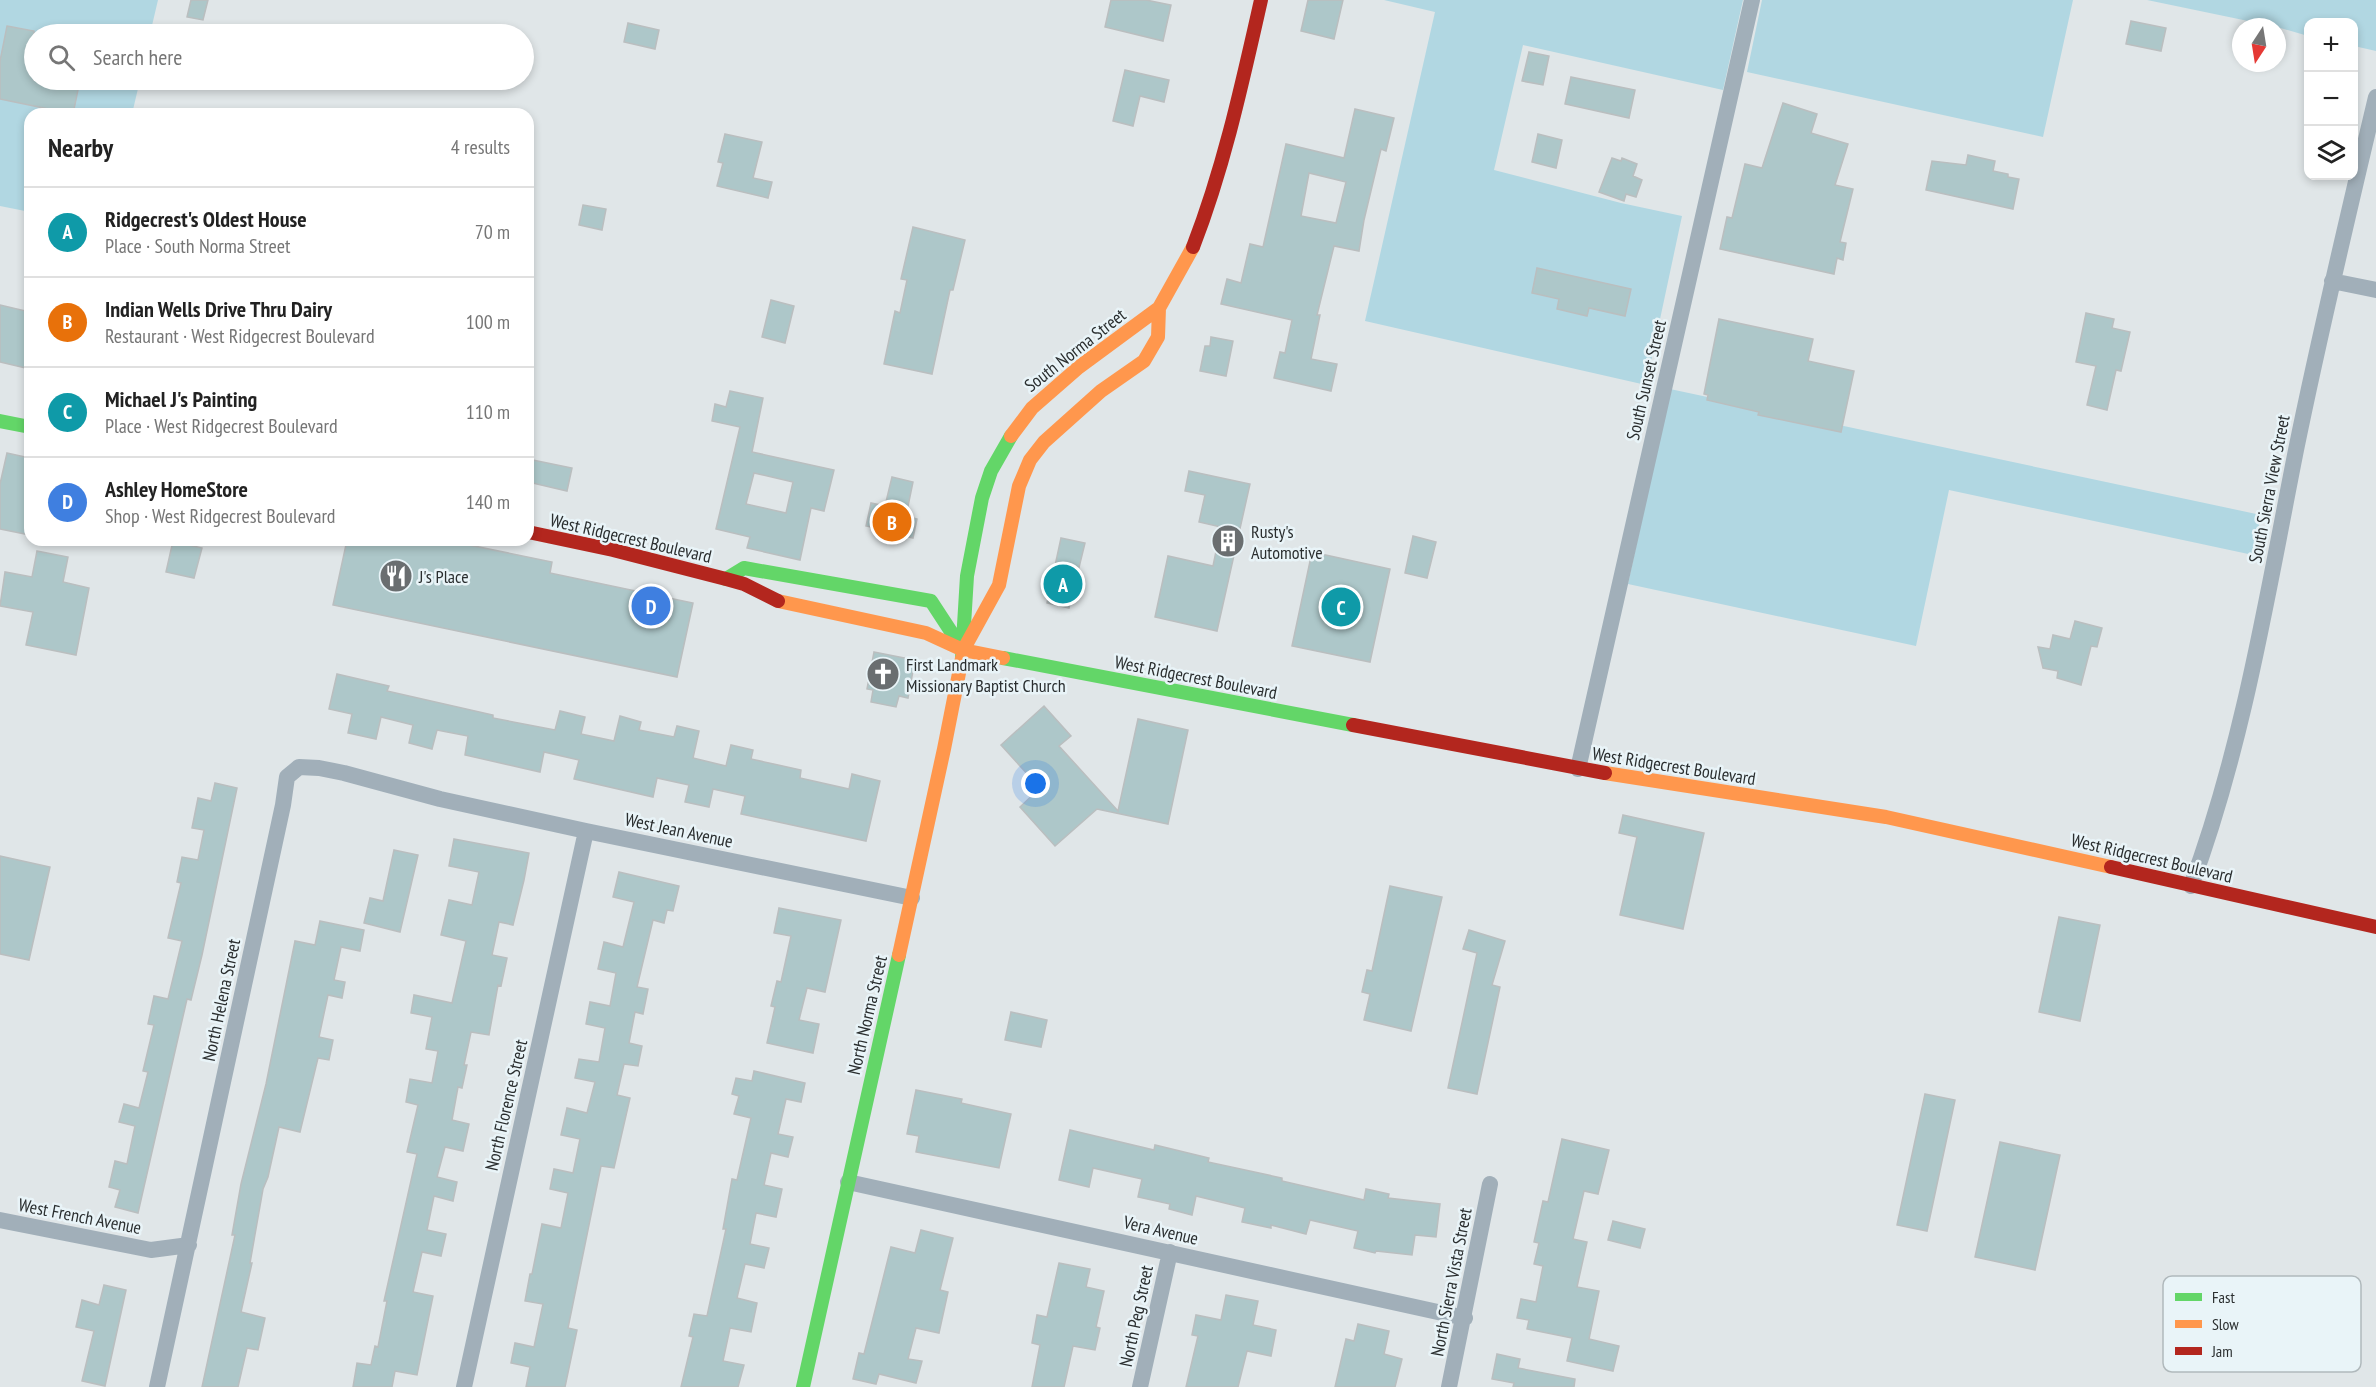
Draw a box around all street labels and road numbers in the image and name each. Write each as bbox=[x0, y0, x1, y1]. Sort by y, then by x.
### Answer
street label: South Norma Street bbox=[1020, 303, 1130, 397]
street label: South Sunset Street bbox=[1621, 317, 1671, 442]
street label: South Sierra View Street bbox=[2243, 413, 2295, 565]
street label: West Ridgecrest Boulevard bbox=[548, 508, 714, 568]
street label: West Ridgecrest Boulevard bbox=[1113, 650, 1279, 704]
street label: West Ridgecrest Boulevard bbox=[1591, 742, 1757, 790]
street label: West Jean Avenue bbox=[623, 807, 735, 853]
street label: West Ridgecrest Boulevard bbox=[2069, 828, 2235, 888]
street label: North Helena Street bbox=[197, 937, 245, 1063]
street label: North Norma Street bbox=[842, 953, 892, 1077]
street label: North Florence Street bbox=[480, 1037, 532, 1173]
street label: West French Avenue bbox=[17, 1193, 143, 1239]
street label: North Sierra Vista Street bbox=[1425, 1206, 1477, 1358]
street label: Vera Avenue bbox=[1120, 1210, 1201, 1250]
street label: North Peg Street bbox=[1114, 1263, 1158, 1369]

